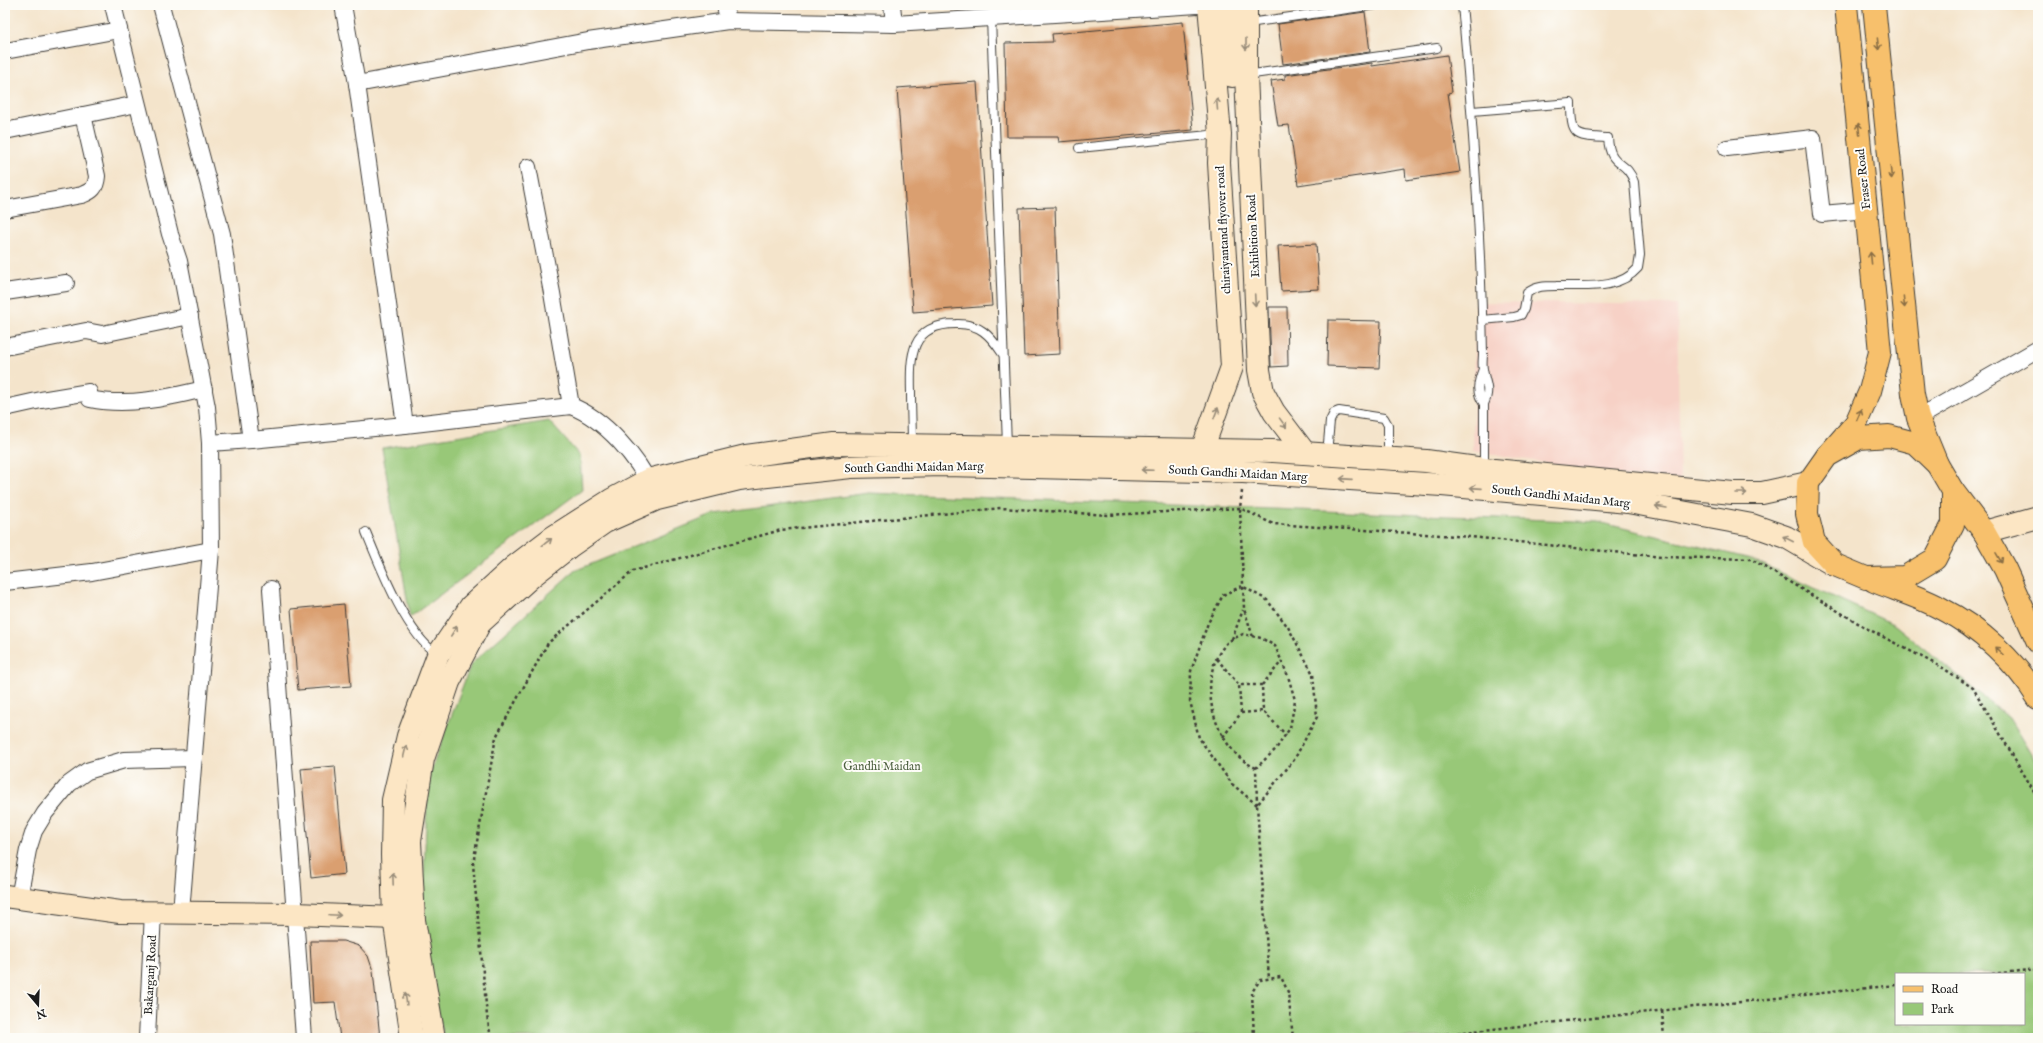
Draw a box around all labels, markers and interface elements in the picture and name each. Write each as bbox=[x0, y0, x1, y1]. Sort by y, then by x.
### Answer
one-way arrow bbox=[1242, 37, 1250, 50]
one-way arrow bbox=[1874, 37, 1881, 50]
one-way arrow bbox=[1214, 98, 1221, 111]
one-way arrow bbox=[1855, 123, 1862, 136]
street label: Fraser Road bbox=[1853, 147, 1874, 210]
street label: chiraiyantand flyover road bbox=[1213, 165, 1234, 294]
one-way arrow bbox=[1887, 166, 1895, 179]
street label: Exhibition Road bbox=[1244, 194, 1263, 278]
one-way arrow bbox=[1868, 252, 1875, 265]
one-way arrow bbox=[1252, 293, 1259, 306]
one-way arrow bbox=[1900, 296, 1908, 309]
one-way arrow bbox=[1212, 408, 1220, 420]
one-way arrow bbox=[1856, 409, 1864, 421]
one-way arrow bbox=[1279, 418, 1287, 429]
street label: South Gandhi Maidan Marg bbox=[844, 459, 984, 476]
street label: South Gandhi Maidan Marg bbox=[1168, 462, 1308, 485]
one-way arrow bbox=[1141, 466, 1154, 473]
one-way arrow bbox=[1340, 475, 1353, 482]
street label: South Gandhi Maidan Marg bbox=[1491, 482, 1631, 511]
one-way arrow bbox=[1470, 484, 1483, 491]
one-way arrow bbox=[1734, 489, 1747, 497]
one-way arrow bbox=[1655, 503, 1668, 511]
one-way arrow bbox=[1783, 535, 1795, 542]
one-way arrow bbox=[541, 537, 552, 546]
one-way arrow bbox=[1995, 552, 2003, 564]
one-way arrow bbox=[450, 626, 458, 637]
one-way arrow bbox=[1994, 646, 2004, 656]
one-way arrow bbox=[402, 744, 409, 757]
park label: Gandhi Maidan bbox=[843, 759, 921, 774]
one-way arrow bbox=[389, 873, 396, 886]
one-way arrow bbox=[328, 912, 341, 919]
street label: Bakarganj Road bbox=[141, 934, 160, 1015]
legend bbox=[1895, 973, 2025, 1025]
text: Road bbox=[1931, 982, 1959, 997]
north arrow bbox=[18, 985, 58, 1025]
one-way arrow bbox=[402, 993, 410, 1006]
text: Park bbox=[1931, 1002, 1954, 1017]
text: N bbox=[34, 1005, 49, 1022]

